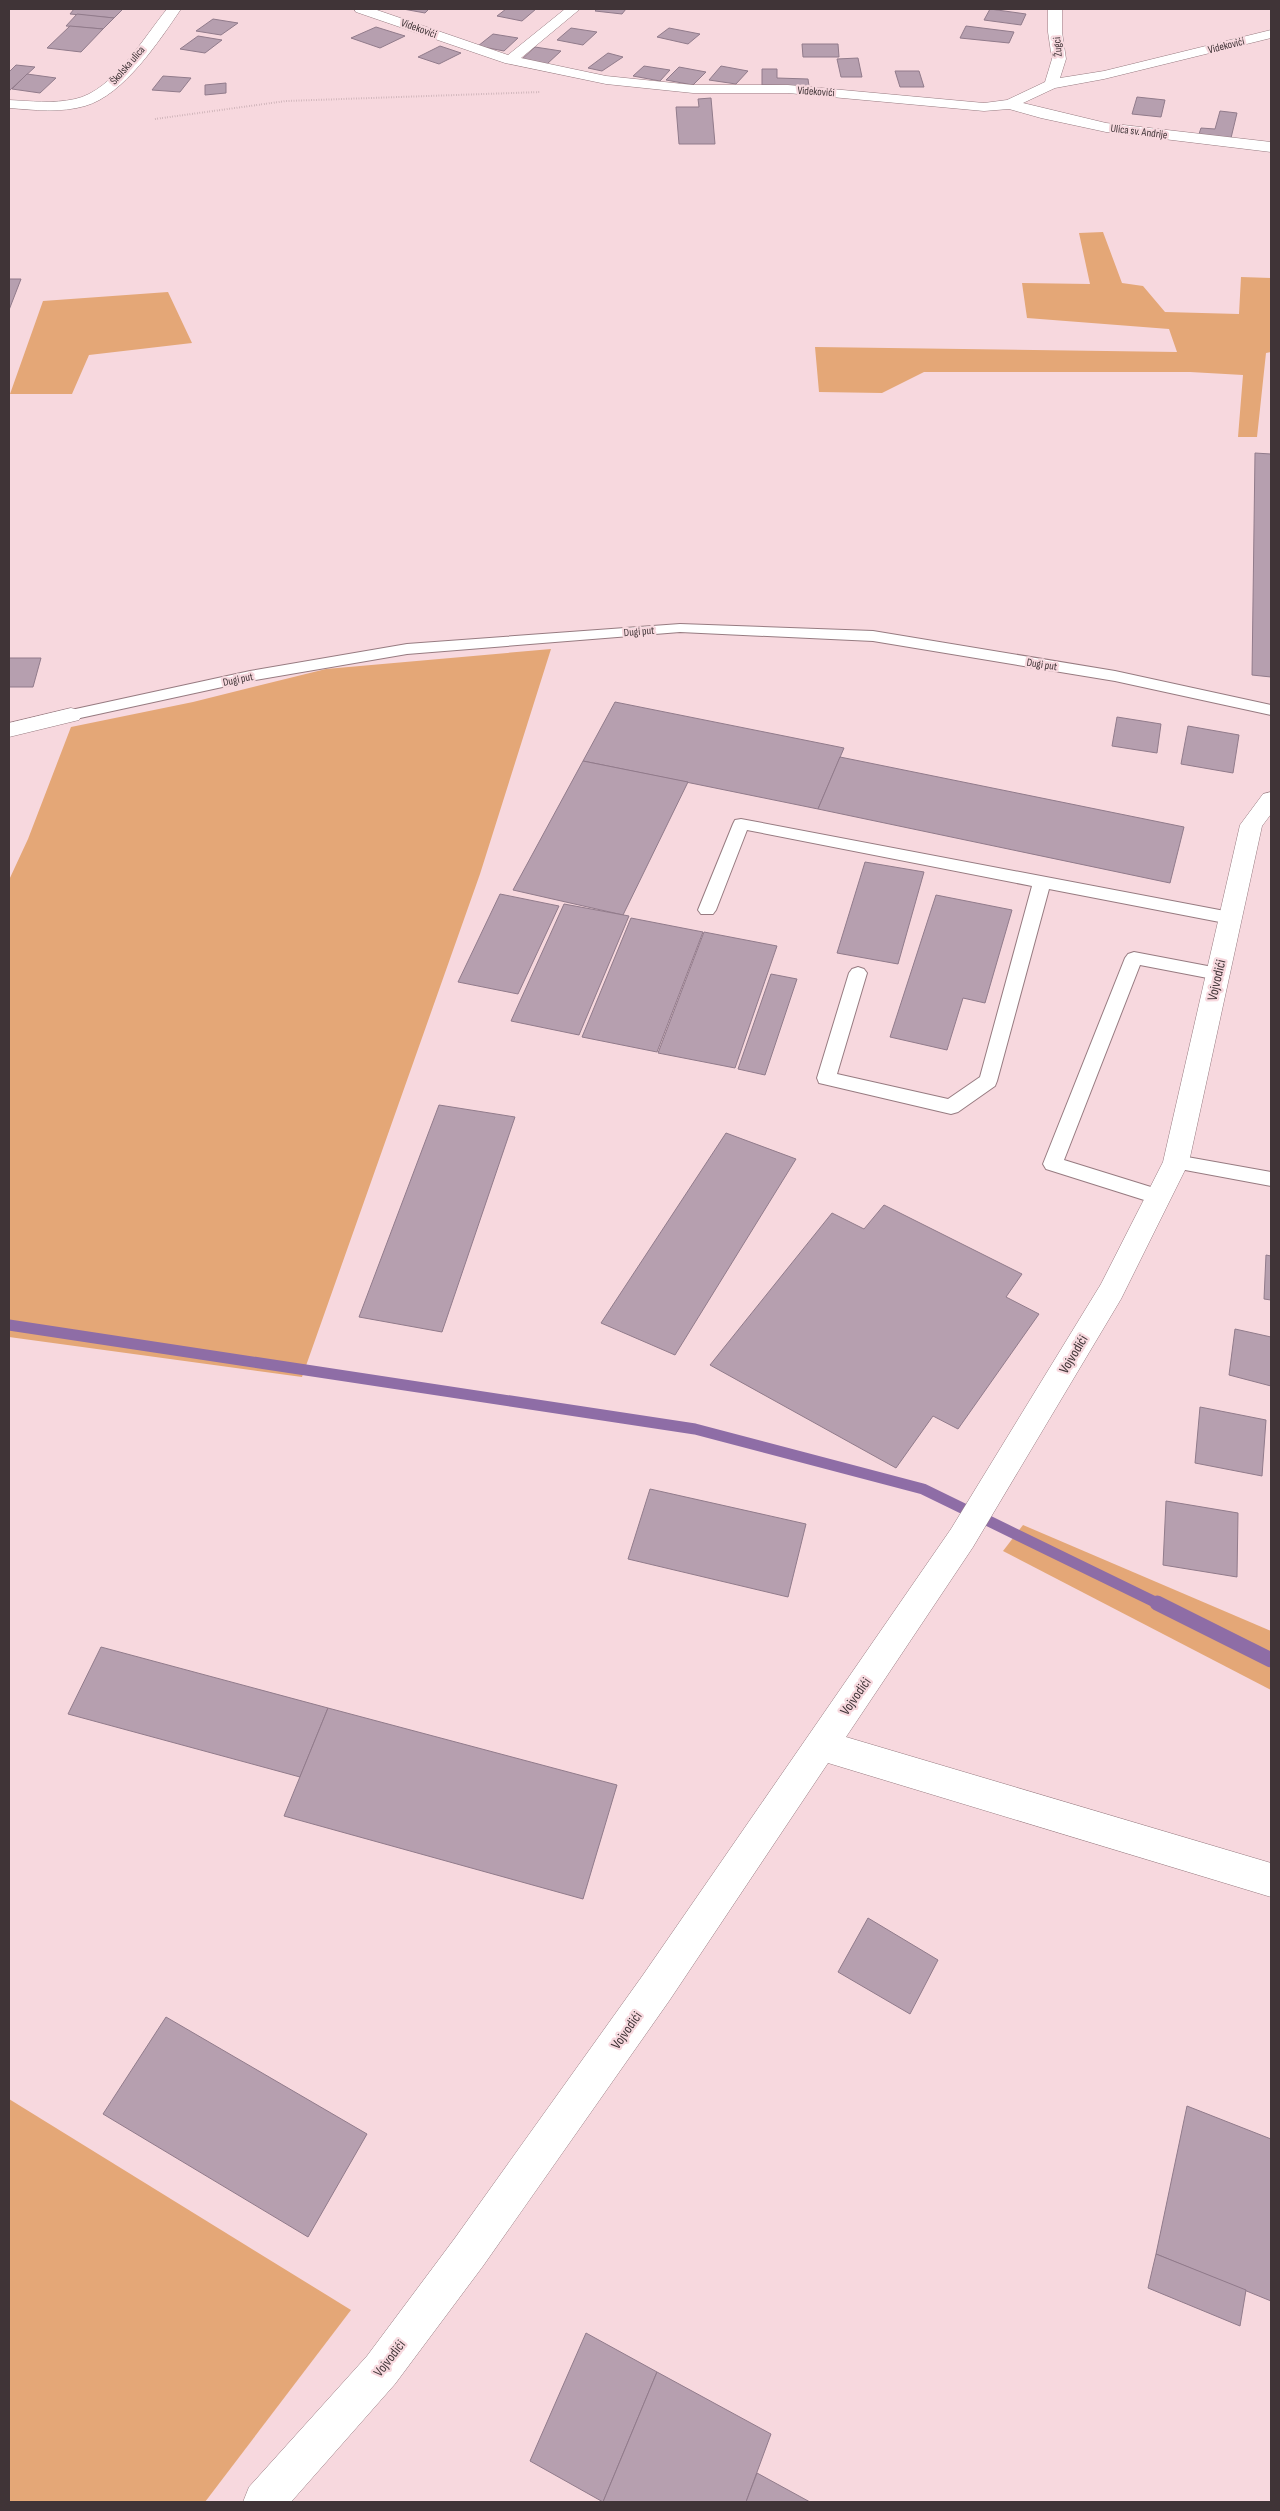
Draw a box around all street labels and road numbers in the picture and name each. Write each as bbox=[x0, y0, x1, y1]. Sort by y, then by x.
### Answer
street label: Videkovići bbox=[399, 16, 439, 41]
street label: Videkovići bbox=[1206, 35, 1246, 56]
street label: Žugci bbox=[1050, 37, 1065, 57]
street label: Školska ulica bbox=[106, 43, 148, 87]
street label: Videkovići bbox=[797, 84, 835, 99]
street label: Ulica sv. Andrije bbox=[1110, 122, 1168, 141]
street label: Dugi put bbox=[623, 624, 656, 639]
street label: Dugi put bbox=[1026, 656, 1059, 673]
street label: Dugi put bbox=[222, 670, 255, 689]
street label: Vojvodići bbox=[1203, 958, 1229, 1002]
street label: Vojvodići bbox=[1055, 1332, 1092, 1377]
street label: Vojvodići bbox=[836, 1674, 874, 1718]
street label: Vojvodići bbox=[607, 2008, 645, 2052]
street label: Vojvodići bbox=[370, 2337, 409, 2380]

